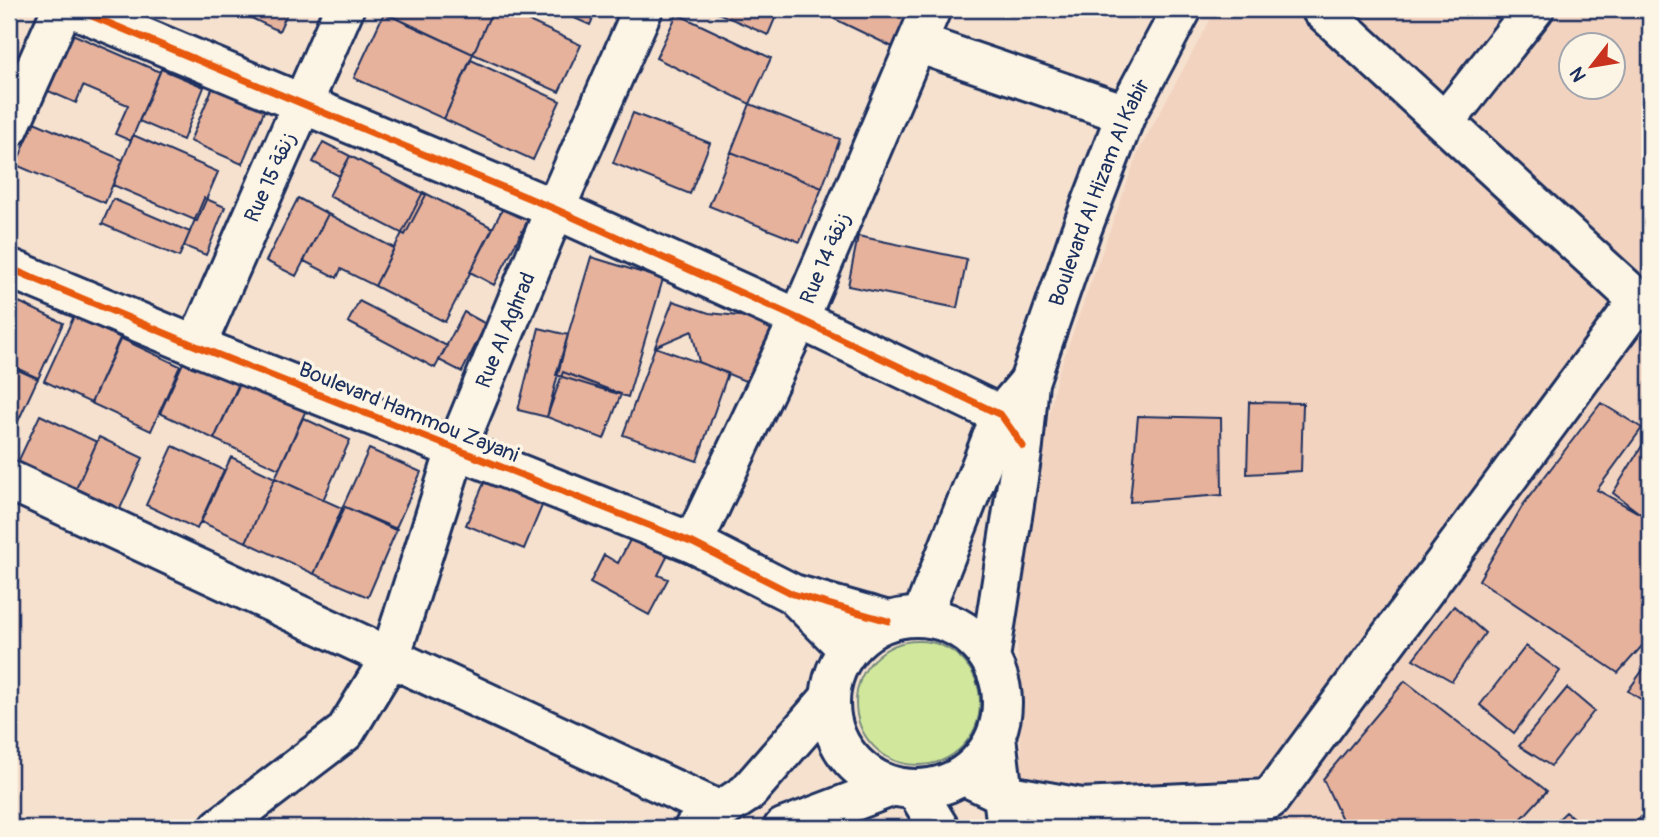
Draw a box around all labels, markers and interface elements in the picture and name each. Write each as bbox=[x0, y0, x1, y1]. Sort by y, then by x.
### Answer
north arrow bbox=[1558, 32, 1628, 102]
text: N bbox=[1565, 62, 1592, 86]
street label: Boulevard Al Hizam Al Kabir bbox=[1043, 74, 1156, 310]
street label: Rue 15 زنقة bbox=[239, 128, 302, 227]
street label: Rue 14 زنقة bbox=[794, 208, 857, 308]
street label: Rue Al Aghrad bbox=[470, 268, 542, 392]
street label: Boulevard Hammou Zayani bbox=[295, 356, 523, 469]

